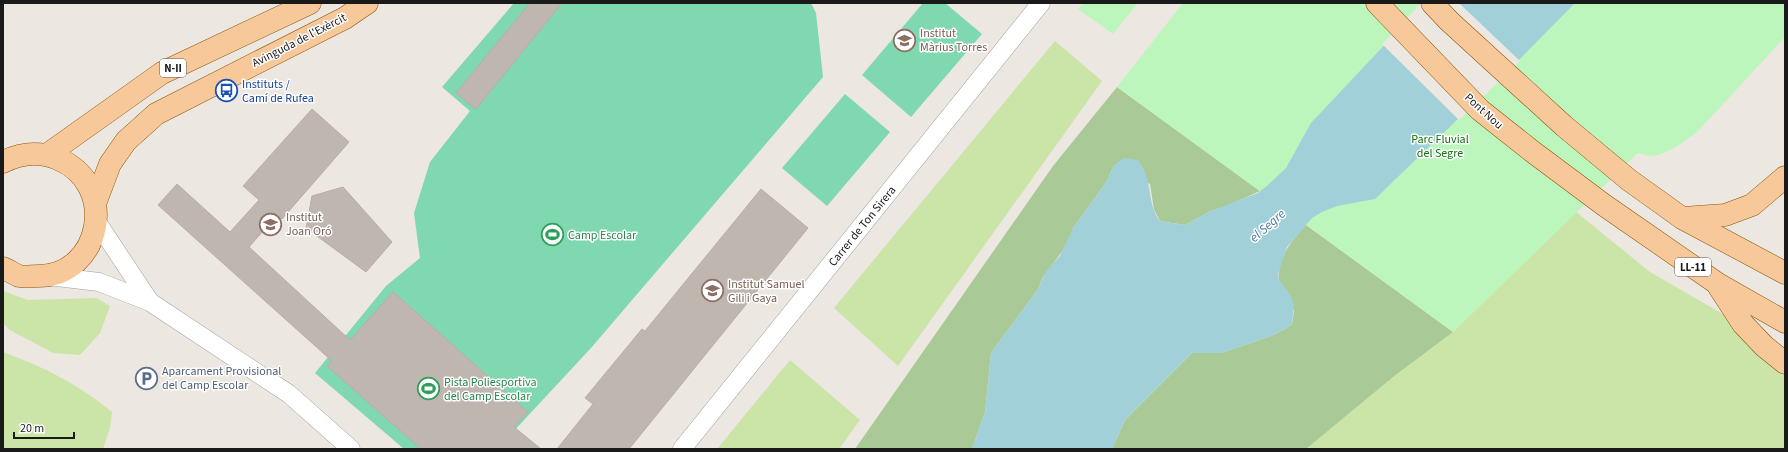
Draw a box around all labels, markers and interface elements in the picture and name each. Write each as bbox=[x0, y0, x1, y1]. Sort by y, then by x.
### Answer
street label: Avinguda de l'Exèrcit bbox=[249, 9, 349, 72]
place label: Institut Màrius Torres bbox=[920, 25, 987, 56]
school or university icon: Institut Màrius Torres bbox=[891, 27, 917, 53]
road number: N-II bbox=[160, 59, 186, 77]
place label: Instituts / Camí de Rufea bbox=[242, 76, 314, 107]
bus stop icon: Instituts / Camí de Rufea bbox=[214, 78, 240, 104]
street label: Pont Nou bbox=[1461, 89, 1507, 133]
park label: Parc Fluvial del Segre bbox=[1411, 131, 1469, 162]
street label: Carrer de Ton Sirera bbox=[825, 182, 900, 270]
water label: el Segre bbox=[1246, 205, 1290, 246]
place label: Institut Joan Oró bbox=[286, 209, 332, 240]
school or university icon: Institut Joan Oró bbox=[258, 211, 284, 237]
sports icon: Camp Escolar bbox=[539, 222, 565, 248]
place label: Camp Escolar bbox=[568, 227, 637, 244]
road number: LL-11 bbox=[1675, 258, 1711, 276]
place label: Institut Samuel Gili i Gaya bbox=[728, 276, 805, 307]
school or university icon: Institut Samuel Gili i Gaya bbox=[699, 278, 725, 304]
place label: Aparcament Provisional del Camp Escolar bbox=[162, 363, 281, 394]
parking icon: Aparcament Provisional del Camp Escolar bbox=[133, 365, 159, 391]
place label: Pista Poliesportiva del Camp Escolar bbox=[444, 374, 537, 405]
sports icon: Pista Poliesportiva del Camp Escolar bbox=[415, 376, 441, 402]
scale bar bbox=[14, 414, 74, 440]
text: 20 m bbox=[20, 420, 44, 437]

